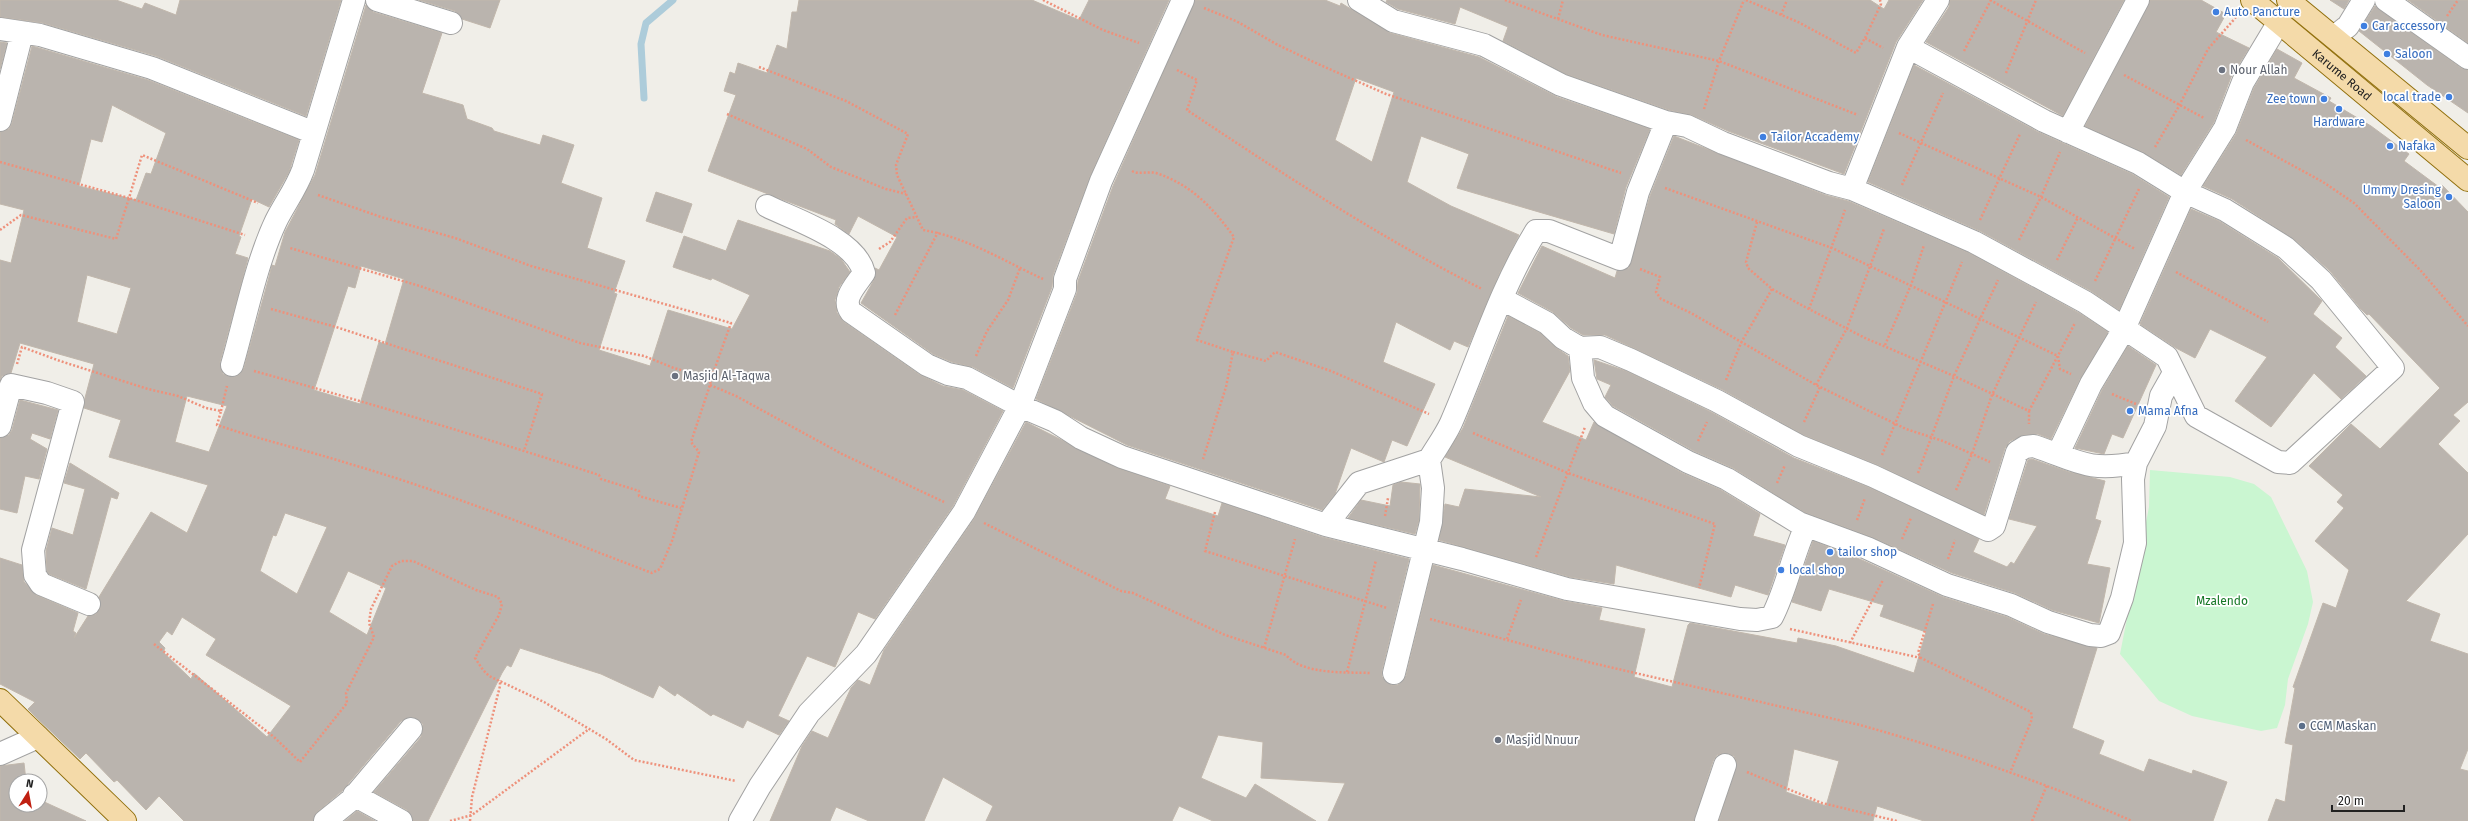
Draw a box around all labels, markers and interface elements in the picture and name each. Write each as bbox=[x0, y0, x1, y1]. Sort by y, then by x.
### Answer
place label: Auto Pancture bbox=[2224, 5, 2300, 19]
marker: Auto Pancture bbox=[2211, 7, 2221, 17]
place label: Car accessory bbox=[2372, 19, 2446, 33]
marker: Car accessory bbox=[2359, 21, 2369, 31]
street label: Karume Road bbox=[2309, 46, 2374, 104]
place label: Saloon bbox=[2395, 47, 2432, 61]
marker: Saloon bbox=[2382, 49, 2392, 59]
place label: Nour Allah bbox=[2230, 63, 2287, 77]
marker: Nour Allah bbox=[2217, 65, 2227, 75]
place label: local trade bbox=[2383, 90, 2441, 104]
place label: Zee town bbox=[2267, 92, 2316, 106]
marker: local trade bbox=[2444, 92, 2454, 102]
marker: Zee town bbox=[2319, 94, 2329, 104]
marker: Hardware bbox=[2334, 104, 2344, 114]
place label: Hardware bbox=[2313, 115, 2365, 129]
place label: Tailor Accademy bbox=[1771, 130, 1859, 144]
marker: Tailor Accademy bbox=[1758, 132, 1768, 142]
place label: Nafaka bbox=[2398, 139, 2436, 153]
marker: Nafaka bbox=[2385, 141, 2395, 151]
place label: Ummy Dresing Saloon bbox=[2363, 183, 2442, 211]
marker: Ummy Dresing Saloon bbox=[2444, 192, 2454, 202]
place label: Masjid Al-Taqwa bbox=[683, 369, 770, 383]
marker: Masjid Al-Taqwa bbox=[670, 371, 680, 381]
place label: Mama Afna bbox=[2138, 404, 2198, 418]
marker: Mama Afna bbox=[2125, 406, 2135, 416]
place label: tailor shop bbox=[1838, 545, 1897, 559]
marker: tailor shop bbox=[1825, 547, 1835, 557]
place label: local shop bbox=[1789, 563, 1845, 577]
marker: local shop bbox=[1776, 565, 1786, 575]
park label: Mzalendo bbox=[2196, 594, 2248, 608]
place label: CCM Maskan bbox=[2310, 719, 2377, 733]
marker: CCM Maskan bbox=[2297, 721, 2307, 731]
place label: Masjid Nnuur bbox=[1506, 733, 1579, 747]
marker: Masjid Nnuur bbox=[1493, 735, 1503, 745]
north arrow bbox=[8, 773, 48, 813]
text: N bbox=[25, 777, 35, 791]
scale bar bbox=[2332, 787, 2404, 813]
text: 20 m bbox=[2338, 794, 2364, 808]

